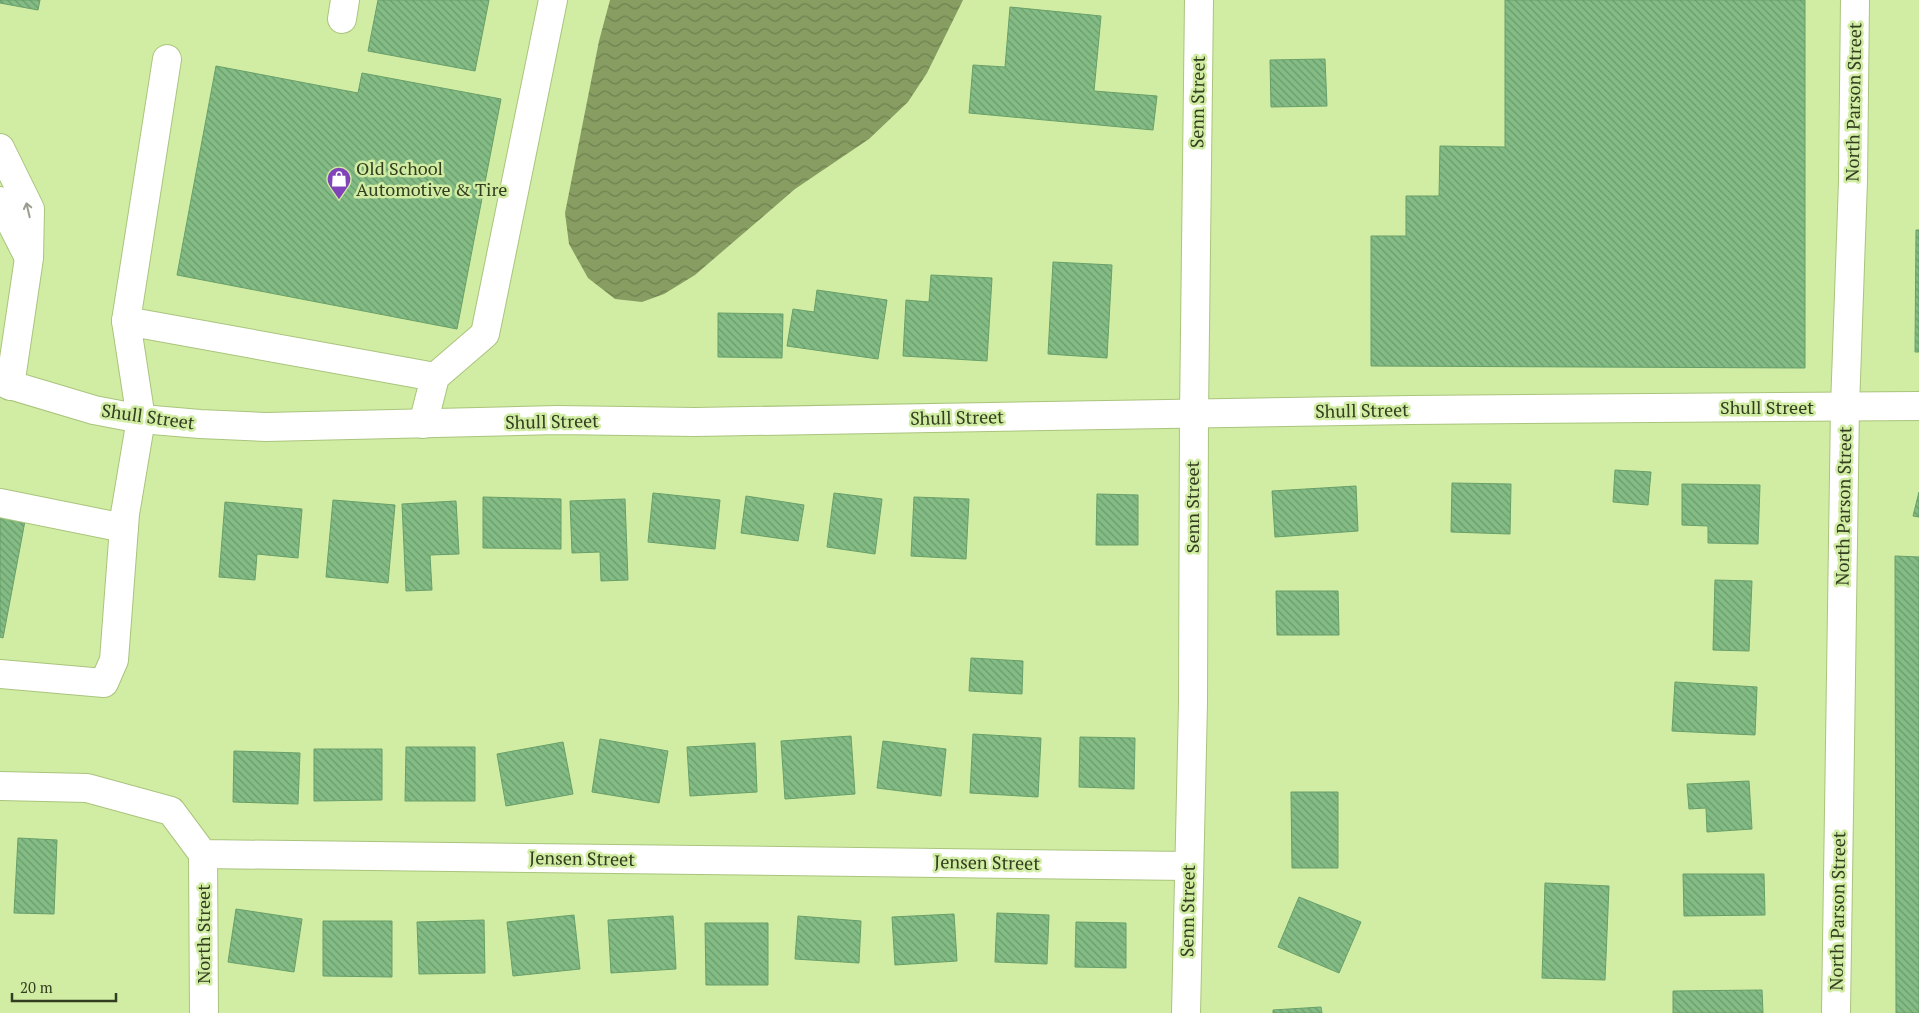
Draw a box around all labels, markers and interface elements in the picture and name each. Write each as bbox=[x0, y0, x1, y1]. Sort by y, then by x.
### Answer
street label: North Parson Street bbox=[1840, 22, 1866, 182]
street label: Senn Street bbox=[1184, 55, 1210, 148]
place label: Old School Automotive & Tire bbox=[356, 156, 507, 201]
shop icon: Old School Automotive & Tire bbox=[326, 166, 352, 200]
one-way arrow bbox=[23, 202, 32, 218]
street label: Shull Street bbox=[1720, 395, 1814, 419]
street label: Shull Street bbox=[1315, 397, 1409, 423]
street label: Shull Street bbox=[100, 398, 197, 434]
street label: Shull Street bbox=[910, 404, 1004, 430]
street label: Shull Street bbox=[505, 408, 599, 434]
street label: North Parson Street bbox=[1830, 426, 1856, 586]
street label: Senn Street bbox=[1180, 460, 1204, 553]
street label: North Parson Street bbox=[1824, 831, 1850, 991]
street label: Jensen Street bbox=[529, 845, 635, 871]
street label: Jensen Street bbox=[934, 849, 1040, 875]
street label: Senn Street bbox=[1174, 864, 1200, 957]
street label: North Street bbox=[191, 884, 215, 984]
scale bar bbox=[12, 970, 116, 1002]
text: 20 m bbox=[20, 977, 53, 997]

